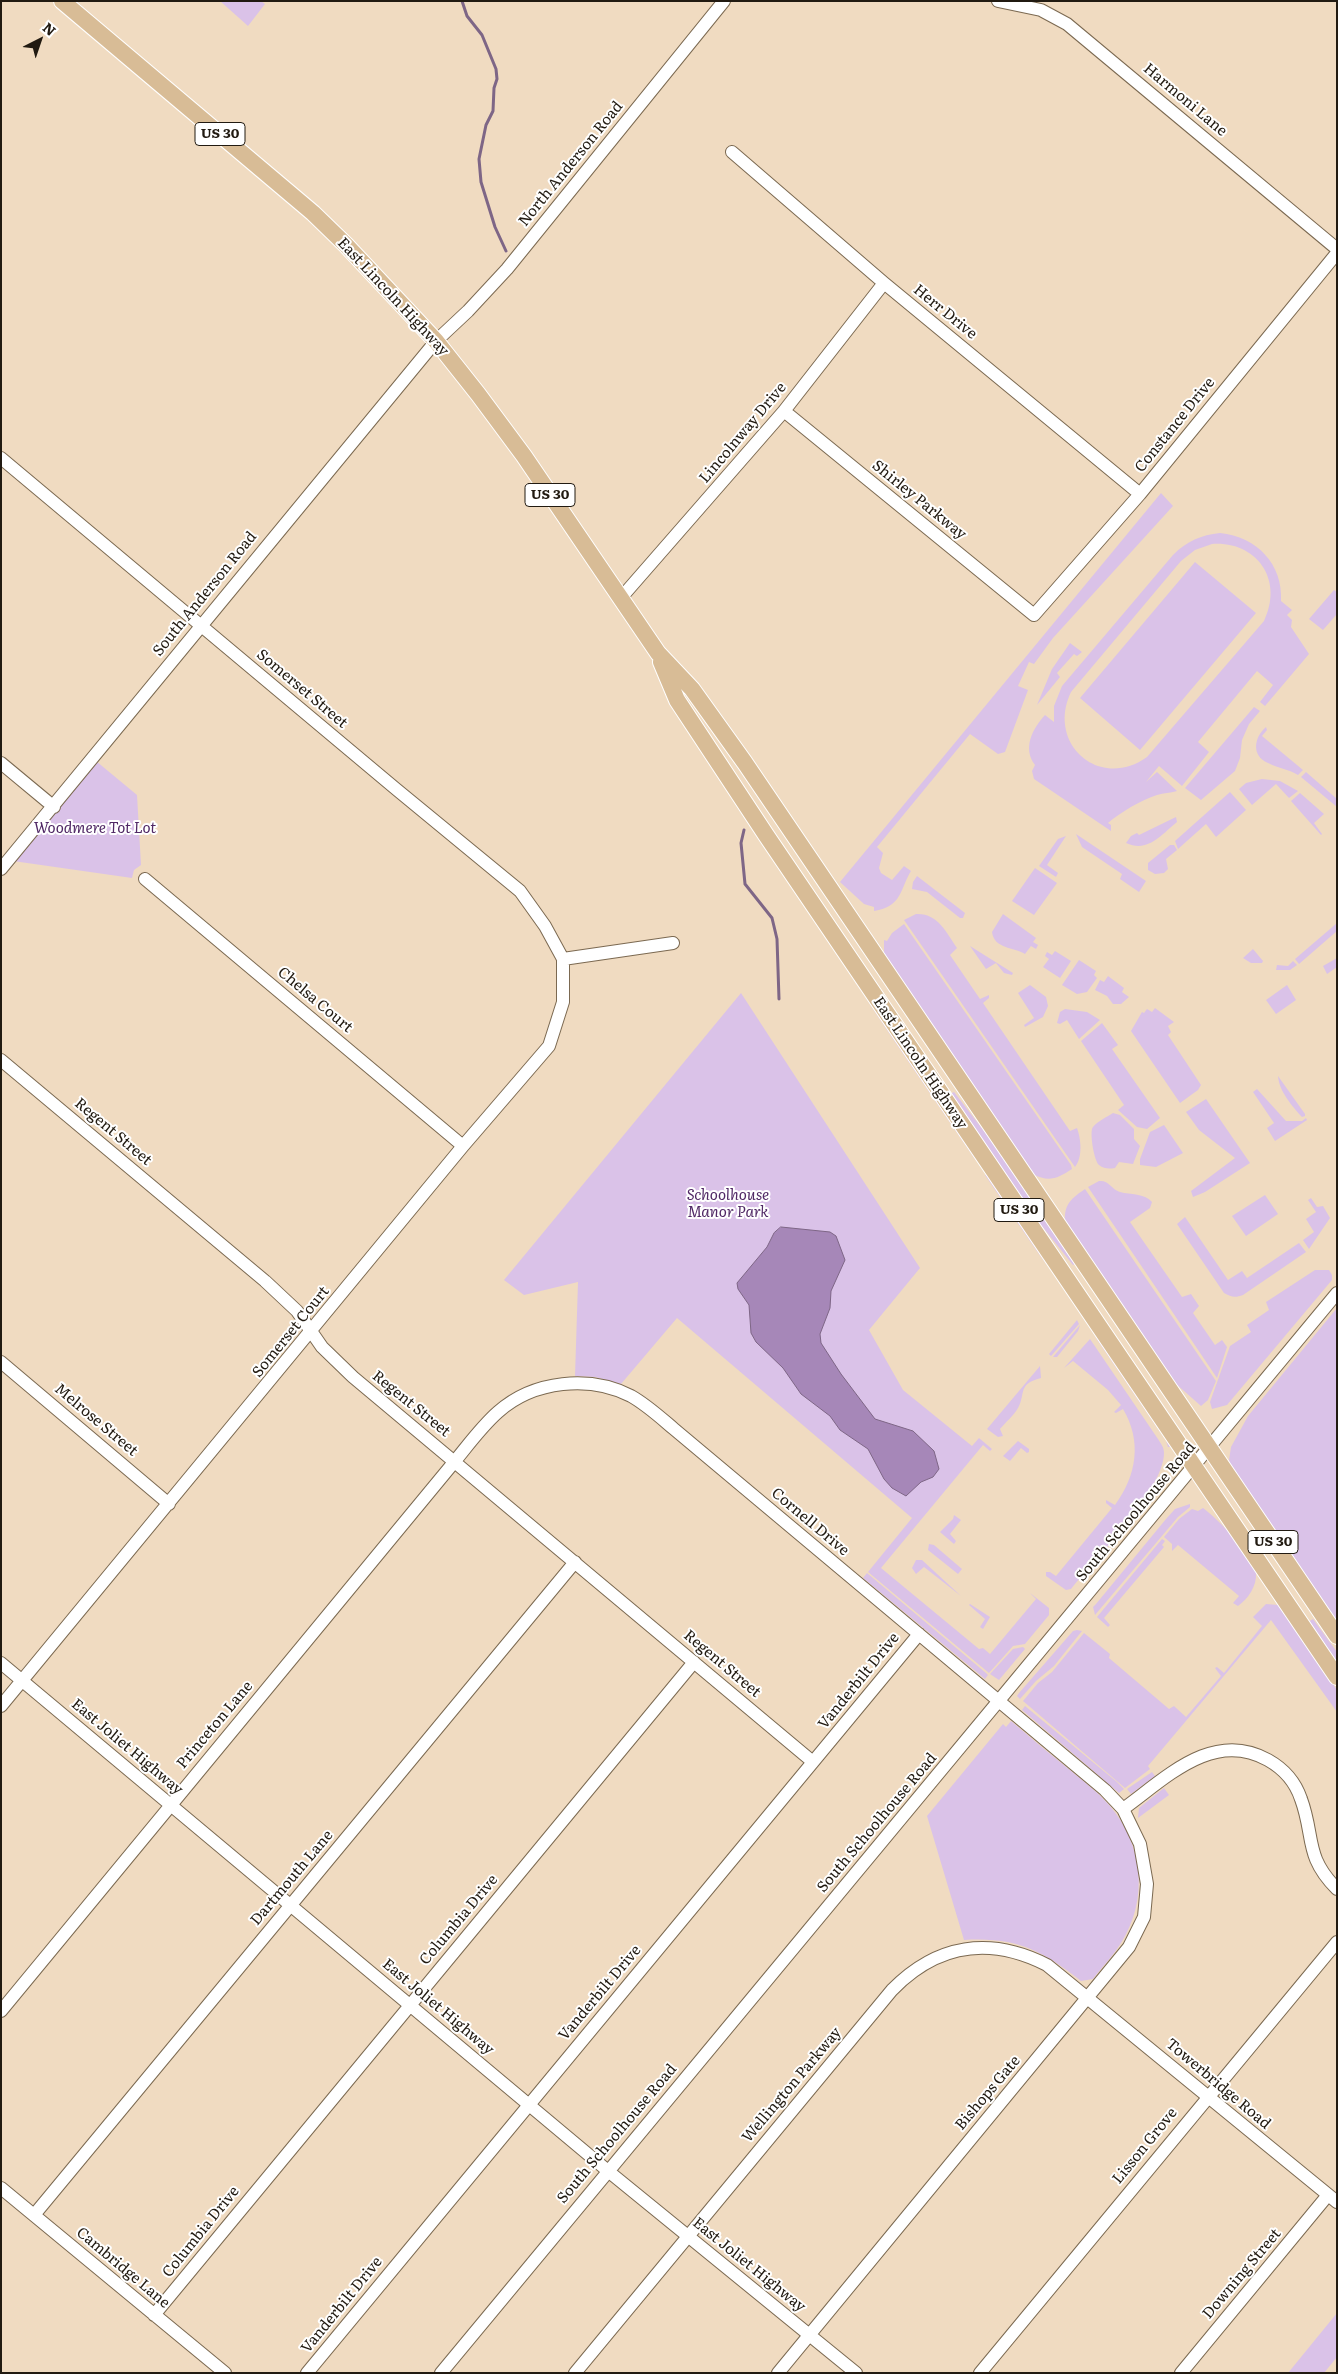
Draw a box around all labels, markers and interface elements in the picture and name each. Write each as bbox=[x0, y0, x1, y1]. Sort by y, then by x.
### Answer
north arrow bbox=[15, 15, 65, 65]
text: N bbox=[39, 17, 61, 40]
street label: Harmoni Lane bbox=[1139, 60, 1231, 140]
street label: North Anderson Road bbox=[515, 98, 627, 230]
road number: US 30 bbox=[195, 122, 245, 146]
street label: East Lincoln Highway bbox=[333, 234, 453, 360]
street label: Herr Drive bbox=[910, 281, 980, 343]
street label: Constance Drive bbox=[1131, 374, 1219, 476]
street label: Lincolnway Drive bbox=[696, 379, 790, 487]
street label: Shirley Parkway bbox=[868, 456, 970, 544]
road number: US 30 bbox=[525, 484, 575, 506]
street label: South Anderson Road bbox=[149, 528, 261, 660]
street label: Somerset Street bbox=[253, 646, 351, 732]
park label: Woodmere Tot Lot bbox=[34, 820, 156, 838]
street label: Chelsa Court bbox=[274, 963, 356, 1037]
street label: East Lincoln Highway bbox=[869, 994, 971, 1132]
street label: Regent Street bbox=[71, 1094, 155, 1170]
park label: Schoolhouse Manor Park bbox=[687, 1187, 769, 1222]
road number: US 30 bbox=[994, 1198, 1044, 1222]
street label: Somerset Court bbox=[249, 1283, 333, 1381]
street label: Regent Street bbox=[368, 1367, 454, 1441]
street label: Melrose Street bbox=[51, 1380, 141, 1460]
street label: South Schoolhouse Road bbox=[1072, 1439, 1200, 1585]
street label: Cornell Drive bbox=[767, 1484, 853, 1560]
road number: US 30 bbox=[1248, 1530, 1298, 1554]
street label: Regent Street bbox=[680, 1626, 764, 1702]
street label: Vanderbilt Drive bbox=[815, 1629, 903, 1733]
street label: Princeton Lane bbox=[173, 1678, 257, 1772]
street label: East Joliet Highway bbox=[68, 1695, 186, 1799]
street label: South Schoolhouse Road bbox=[813, 1750, 941, 1896]
street label: Dartmouth Lane bbox=[247, 1827, 337, 1929]
street label: Columbia Drive bbox=[416, 1871, 502, 1969]
street label: Vanderbilt Drive bbox=[555, 1942, 645, 2044]
street label: East Joliet Highway bbox=[379, 1955, 497, 2059]
street label: Wellington Parkway bbox=[739, 2024, 845, 2146]
street label: Towerbridge Road bbox=[1162, 2035, 1274, 2133]
street label: Bishops Gate bbox=[952, 2052, 1024, 2134]
street label: South Schoolhouse Road bbox=[553, 2061, 681, 2207]
street label: Lisson Grove bbox=[1109, 2104, 1181, 2188]
street label: Columbia Drive bbox=[159, 2183, 243, 2281]
street label: East Joliet Highway bbox=[689, 2214, 809, 2316]
street label: Cambridge Lane bbox=[73, 2224, 173, 2312]
street label: Downing Street bbox=[1199, 2225, 1285, 2323]
street label: Vanderbilt Drive bbox=[298, 2253, 386, 2357]

